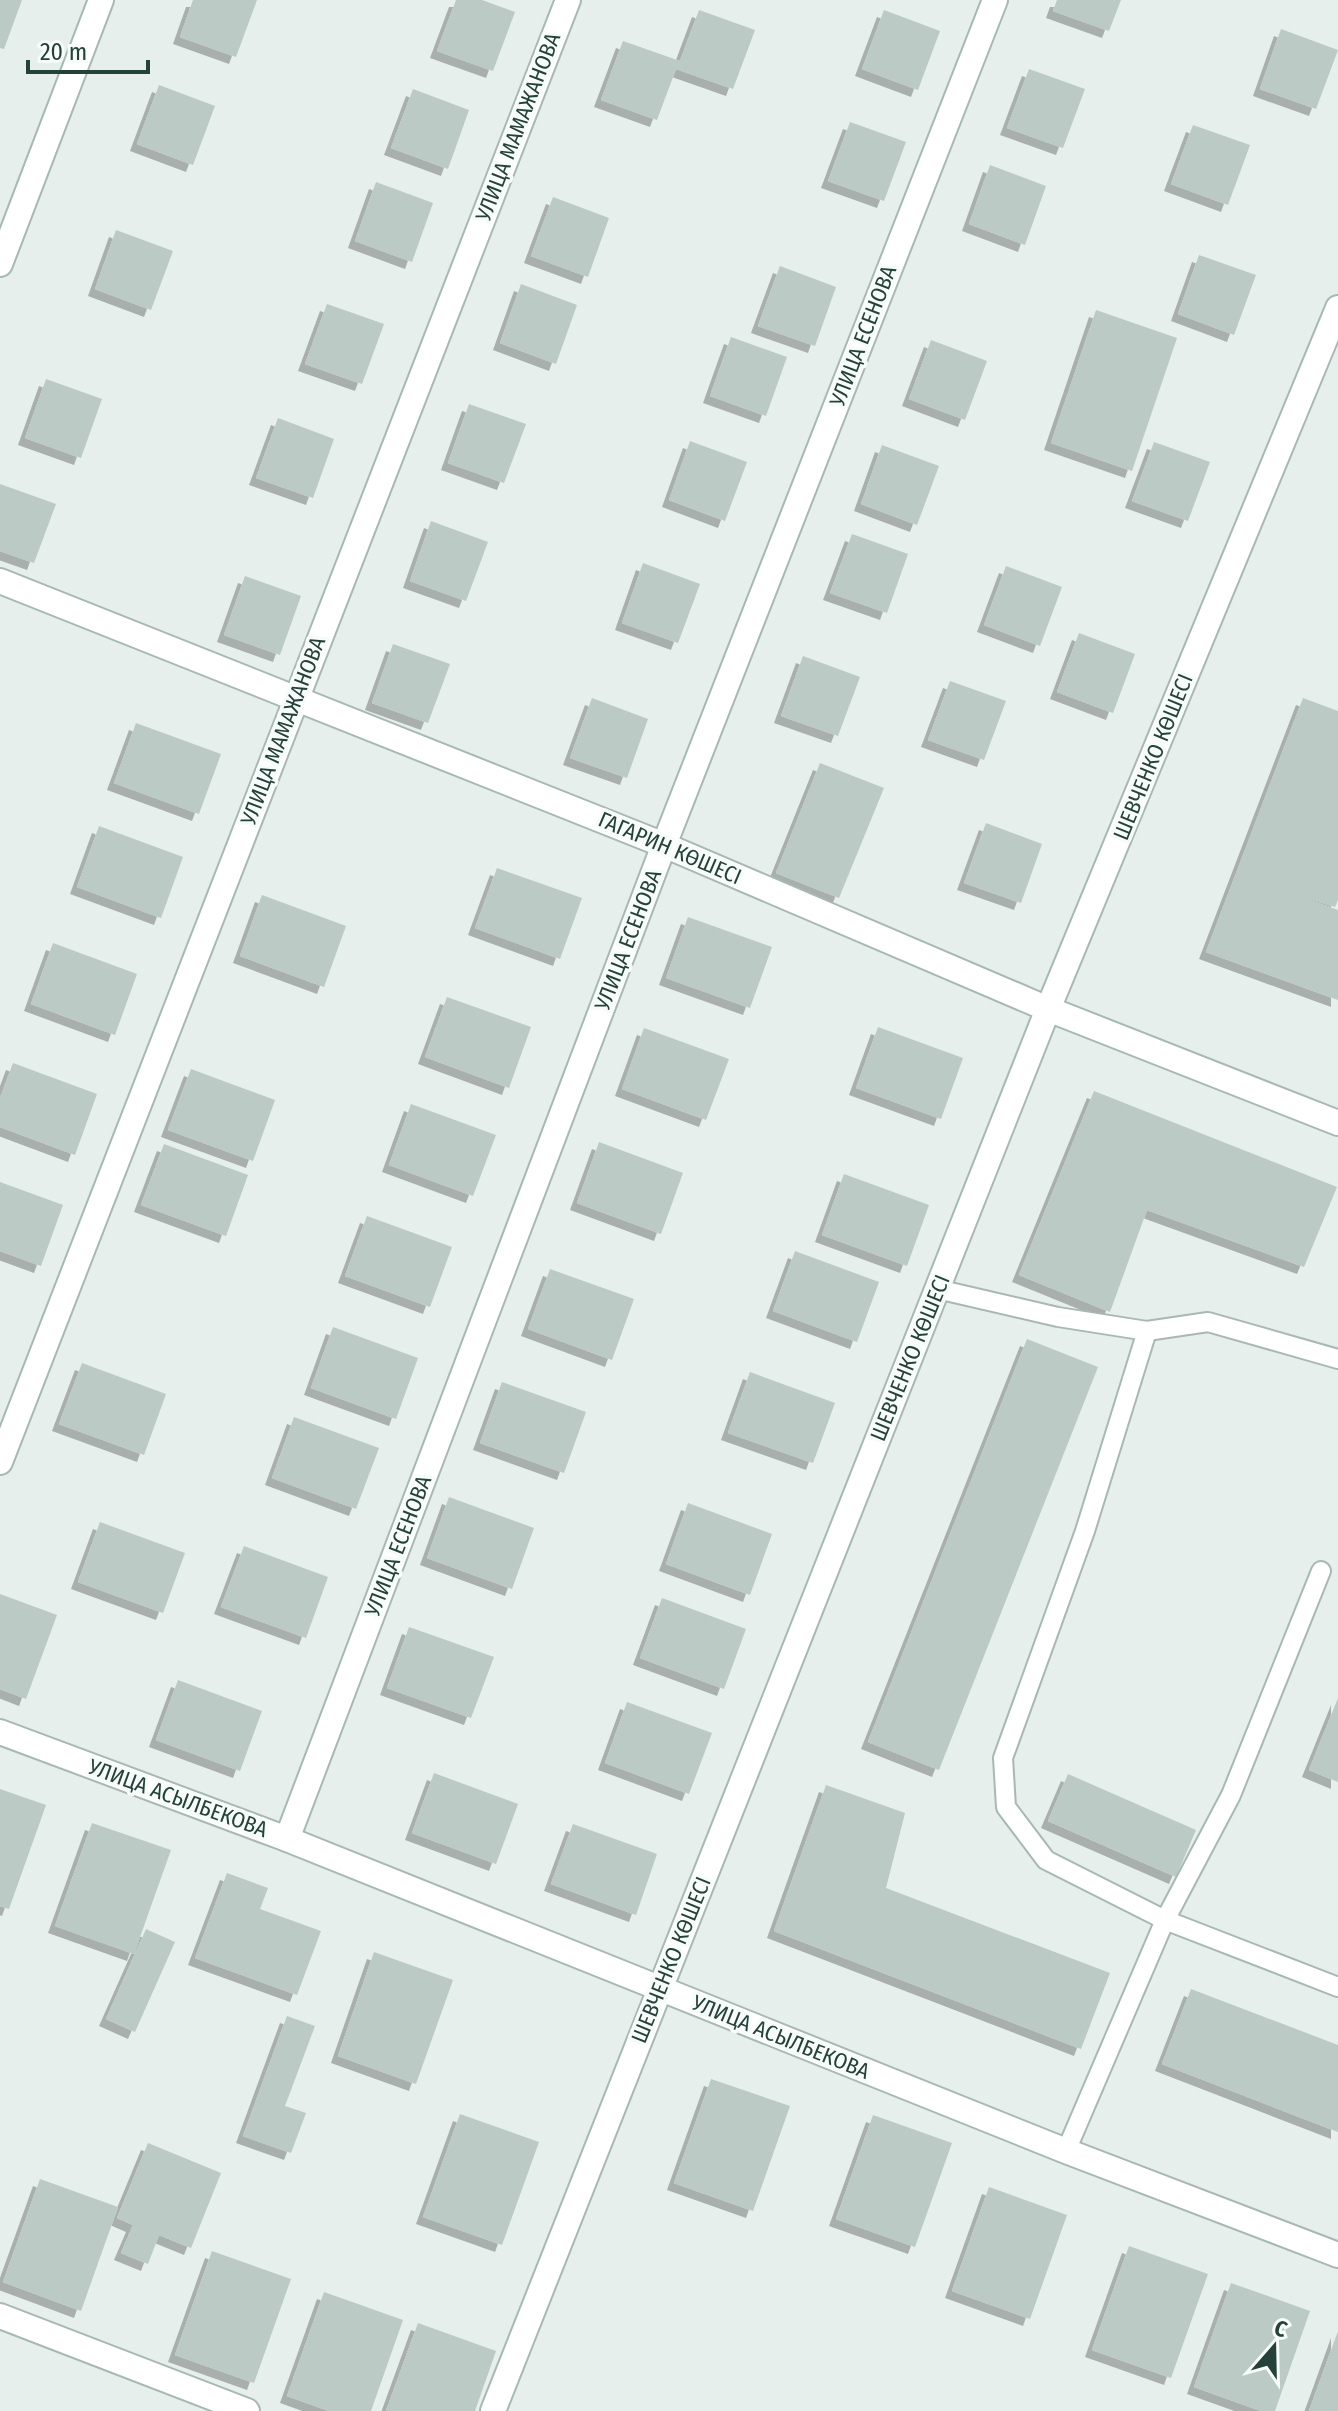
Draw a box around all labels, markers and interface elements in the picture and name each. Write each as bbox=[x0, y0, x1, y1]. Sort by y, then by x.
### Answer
scale bar bbox=[28, 24, 148, 74]
street label: УЛИЦА МАМАЖАНОВА bbox=[469, 29, 567, 226]
text: 20 m bbox=[40, 38, 87, 66]
street label: УЛИЦА ЕСЕНОВА bbox=[823, 261, 902, 411]
street label: УЛИЦА МАМАЖАНОВА bbox=[234, 633, 332, 830]
street label: ШЕВЧЕНКО КӨШЕСІ bbox=[1107, 670, 1199, 844]
street label: ГАГАРИН КӨШЕСІ bbox=[594, 806, 746, 890]
street label: УЛИЦА ЕСЕНОВА bbox=[588, 865, 667, 1015]
street label: ШЕВЧЕНКО КӨШЕСІ bbox=[864, 1271, 956, 1445]
street label: УЛИЦА ЕСЕНОВА bbox=[358, 1471, 437, 1621]
street label: УЛИЦА АСЫЛБЕКОВА bbox=[84, 1753, 272, 1843]
street label: ШЕВЧЕНКО КӨШЕСІ bbox=[625, 1873, 717, 2047]
street label: УЛИЦА АСЫЛБЕКОВА bbox=[687, 1989, 874, 2085]
north arrow bbox=[1234, 2307, 1314, 2387]
text: С bbox=[1271, 2314, 1291, 2343]

